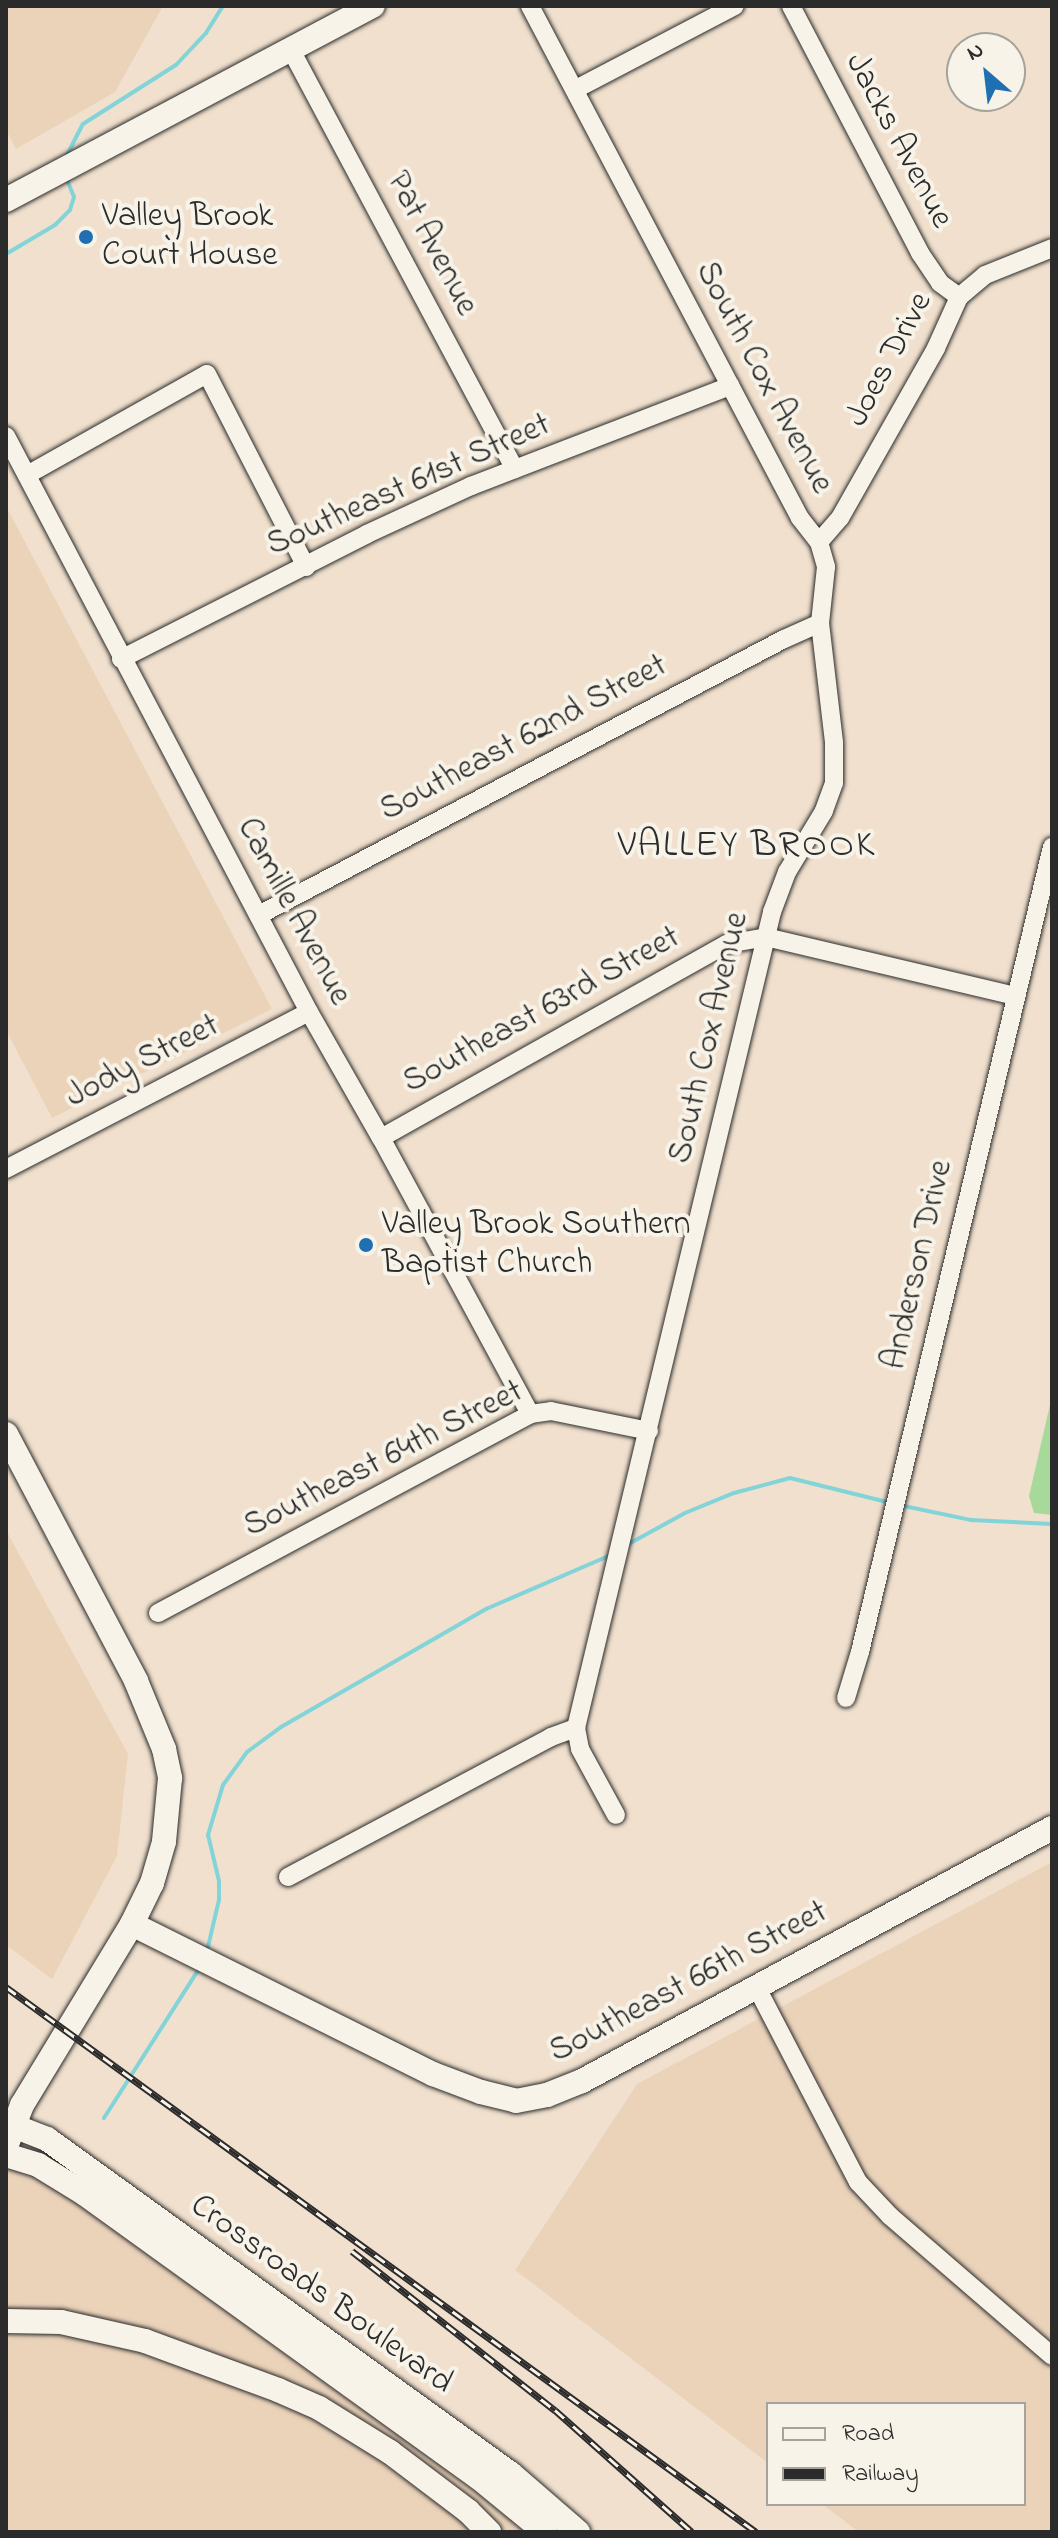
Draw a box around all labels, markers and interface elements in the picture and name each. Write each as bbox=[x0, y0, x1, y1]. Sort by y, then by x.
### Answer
north arrow bbox=[946, 32, 1026, 112]
text: N bbox=[962, 35, 990, 70]
street label: Jacks Avenue bbox=[835, 46, 961, 236]
street label: Pat Avenue bbox=[376, 165, 486, 323]
place label: Valley Brook Court House bbox=[102, 197, 277, 276]
marker: Valley Brook Court House bbox=[77, 228, 95, 246]
street label: South Cox Avenue bbox=[685, 255, 841, 501]
street label: Joes Drive bbox=[838, 286, 942, 434]
street label: Southeast 61st Street bbox=[261, 405, 557, 567]
street label: Southeast 62nd Street bbox=[374, 646, 674, 832]
street label: Camille Avenue bbox=[227, 811, 359, 1013]
district label: VALLEY BROOK bbox=[618, 824, 876, 870]
street label: South Cox Avenue bbox=[661, 908, 759, 1168]
street label: Southeast 63rd Street bbox=[397, 918, 687, 1104]
street label: Jody Street bbox=[60, 1006, 226, 1118]
street label: Anderson Drive bbox=[875, 1156, 963, 1374]
place label: Valley Brook Southern Baptist Church bbox=[382, 1205, 691, 1284]
marker: Valley Brook Southern Baptist Church bbox=[357, 1236, 375, 1254]
street label: Southeast 64th Street bbox=[238, 1372, 530, 1548]
street label: Southeast 66th Street bbox=[543, 1892, 835, 2074]
street label: Crossroads Boulevard bbox=[182, 2186, 460, 2404]
legend bbox=[766, 2402, 1026, 2506]
text: Road bbox=[842, 2417, 894, 2452]
text: Railway bbox=[842, 2457, 919, 2492]

